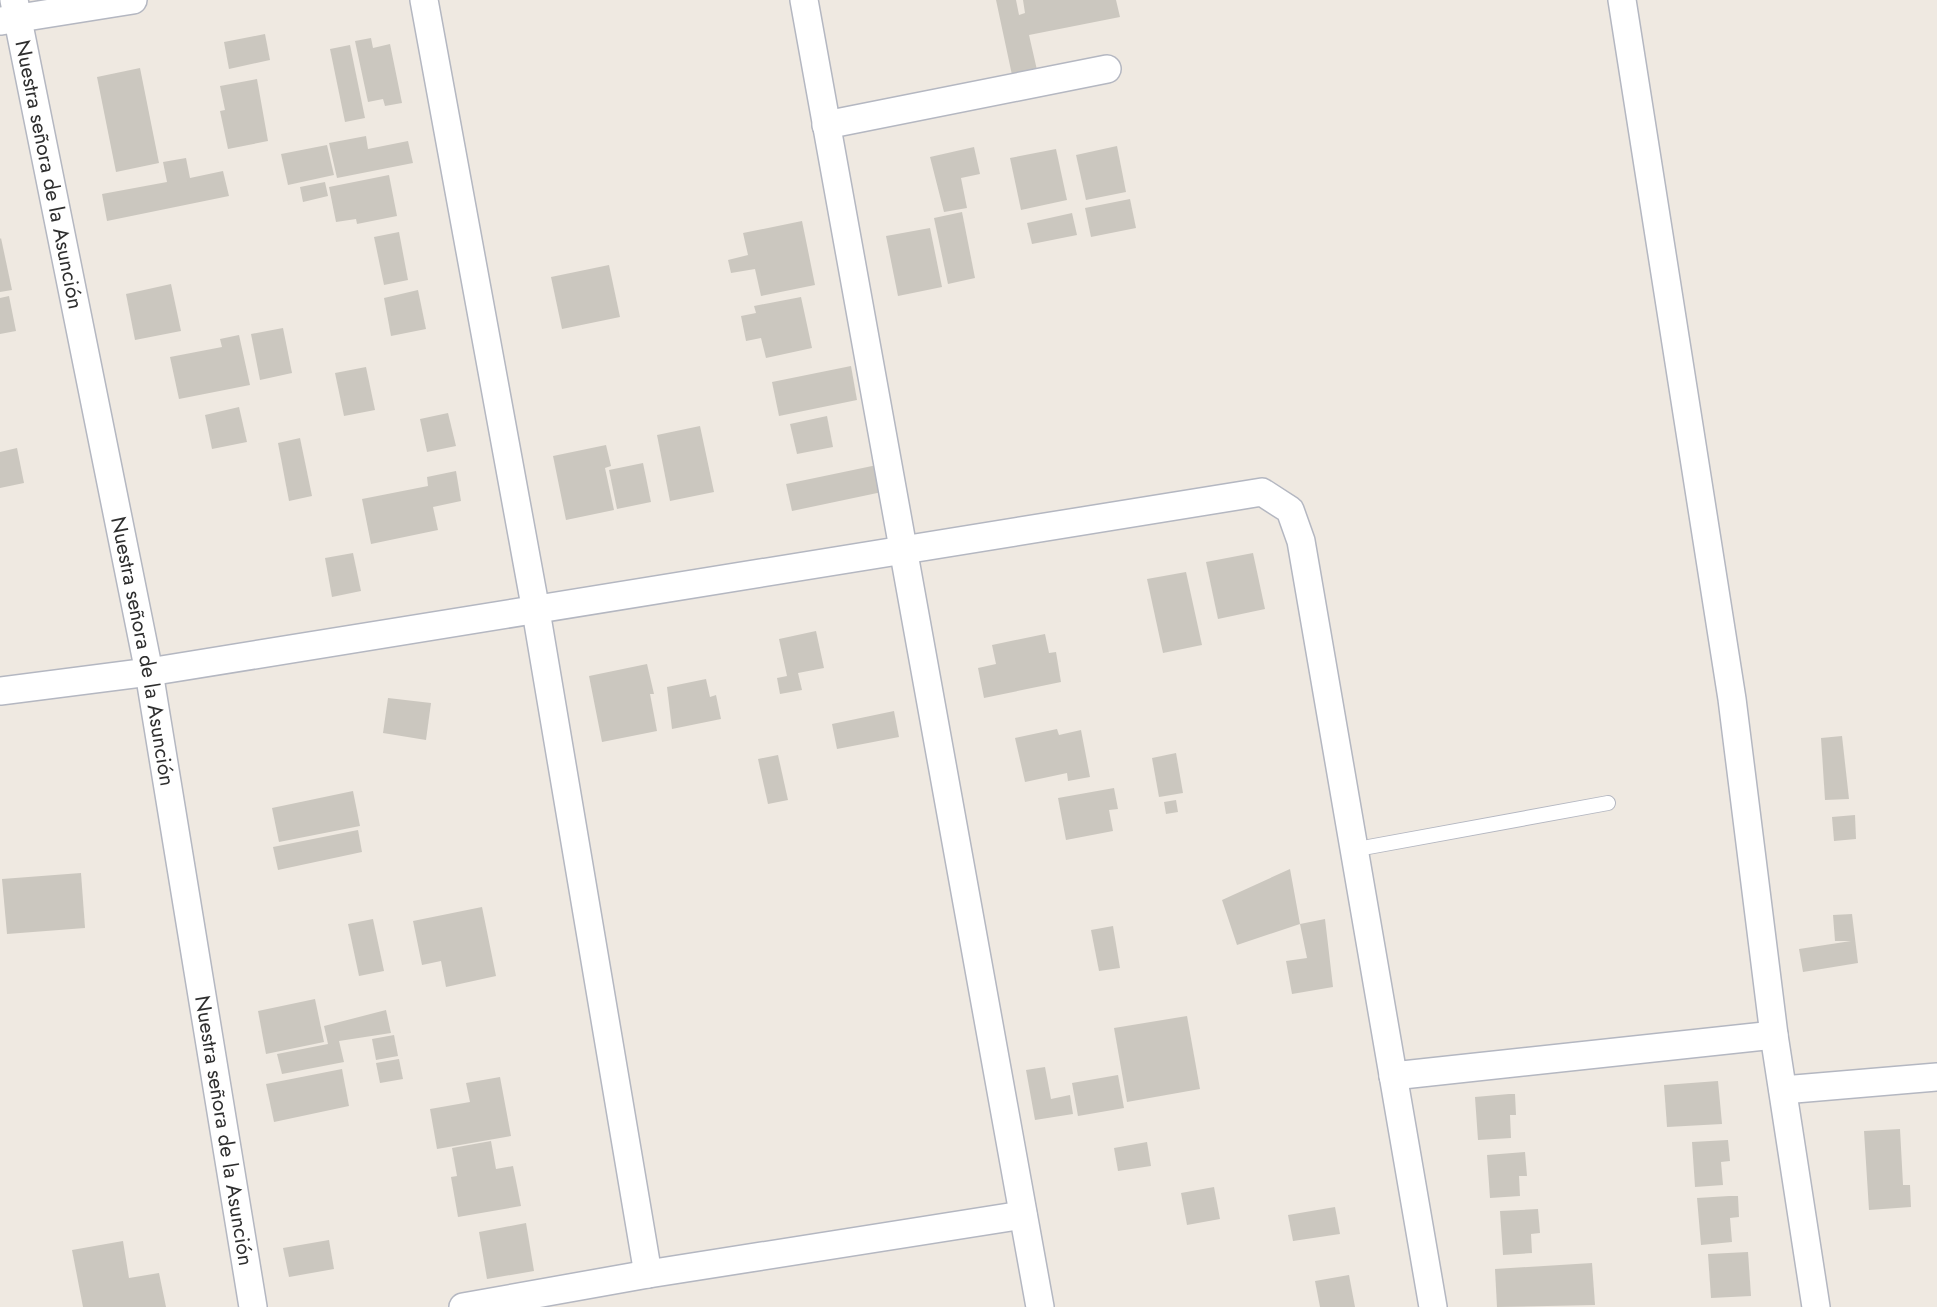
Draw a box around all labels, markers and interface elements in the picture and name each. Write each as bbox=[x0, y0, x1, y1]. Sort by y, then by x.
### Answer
street label: Nuestra señora de la Asunción bbox=[7, 37, 91, 312]
street label: Nuestra señora de la Asunción bbox=[103, 514, 182, 788]
street label: Nuestra señora de la Asunción bbox=[187, 993, 261, 1268]

